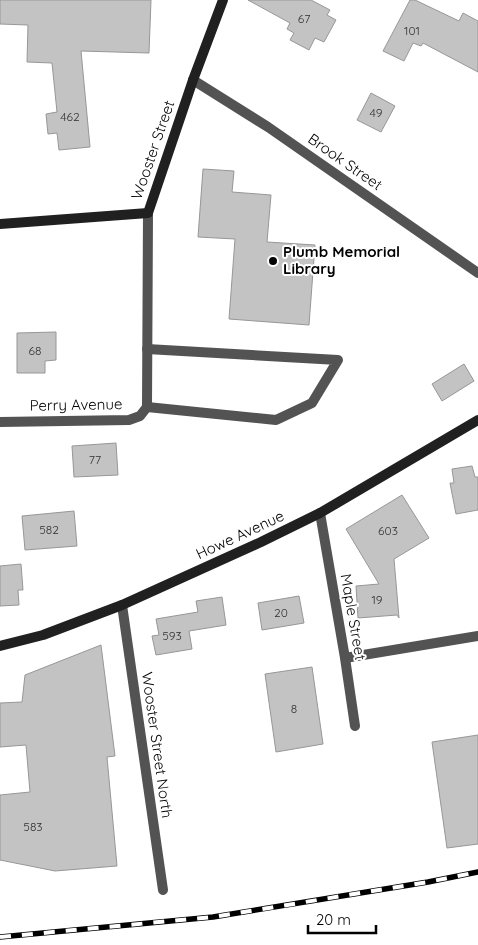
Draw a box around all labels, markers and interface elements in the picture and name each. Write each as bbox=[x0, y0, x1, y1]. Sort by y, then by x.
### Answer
house number: 67 bbox=[298, 11, 310, 26]
house number: 101 bbox=[404, 23, 420, 38]
street label: Wooster Street bbox=[127, 98, 178, 202]
house number: 49 bbox=[370, 105, 383, 120]
house number: 462 bbox=[60, 109, 80, 124]
street label: Brook Street bbox=[304, 129, 386, 194]
place label: Plumb Memorial Library bbox=[283, 242, 400, 278]
marker: Plumb Memorial Library bbox=[267, 255, 279, 267]
house number: 68 bbox=[29, 343, 41, 358]
street label: Perry Avenue bbox=[29, 394, 123, 415]
house number: 77 bbox=[89, 452, 101, 467]
street label: Howe Avenue bbox=[193, 506, 287, 563]
house number: 582 bbox=[39, 522, 59, 537]
house number: 603 bbox=[378, 523, 398, 538]
street label: Maple Street bbox=[337, 572, 370, 662]
house number: 19 bbox=[371, 592, 383, 607]
house number: 20 bbox=[274, 605, 288, 620]
house number: 593 bbox=[162, 628, 182, 643]
street label: Wooster Street North bbox=[138, 671, 177, 819]
house number: 8 bbox=[291, 701, 297, 716]
house number: 583 bbox=[23, 819, 43, 834]
scale bar bbox=[308, 902, 376, 934]
text: 20 m bbox=[316, 910, 351, 929]

